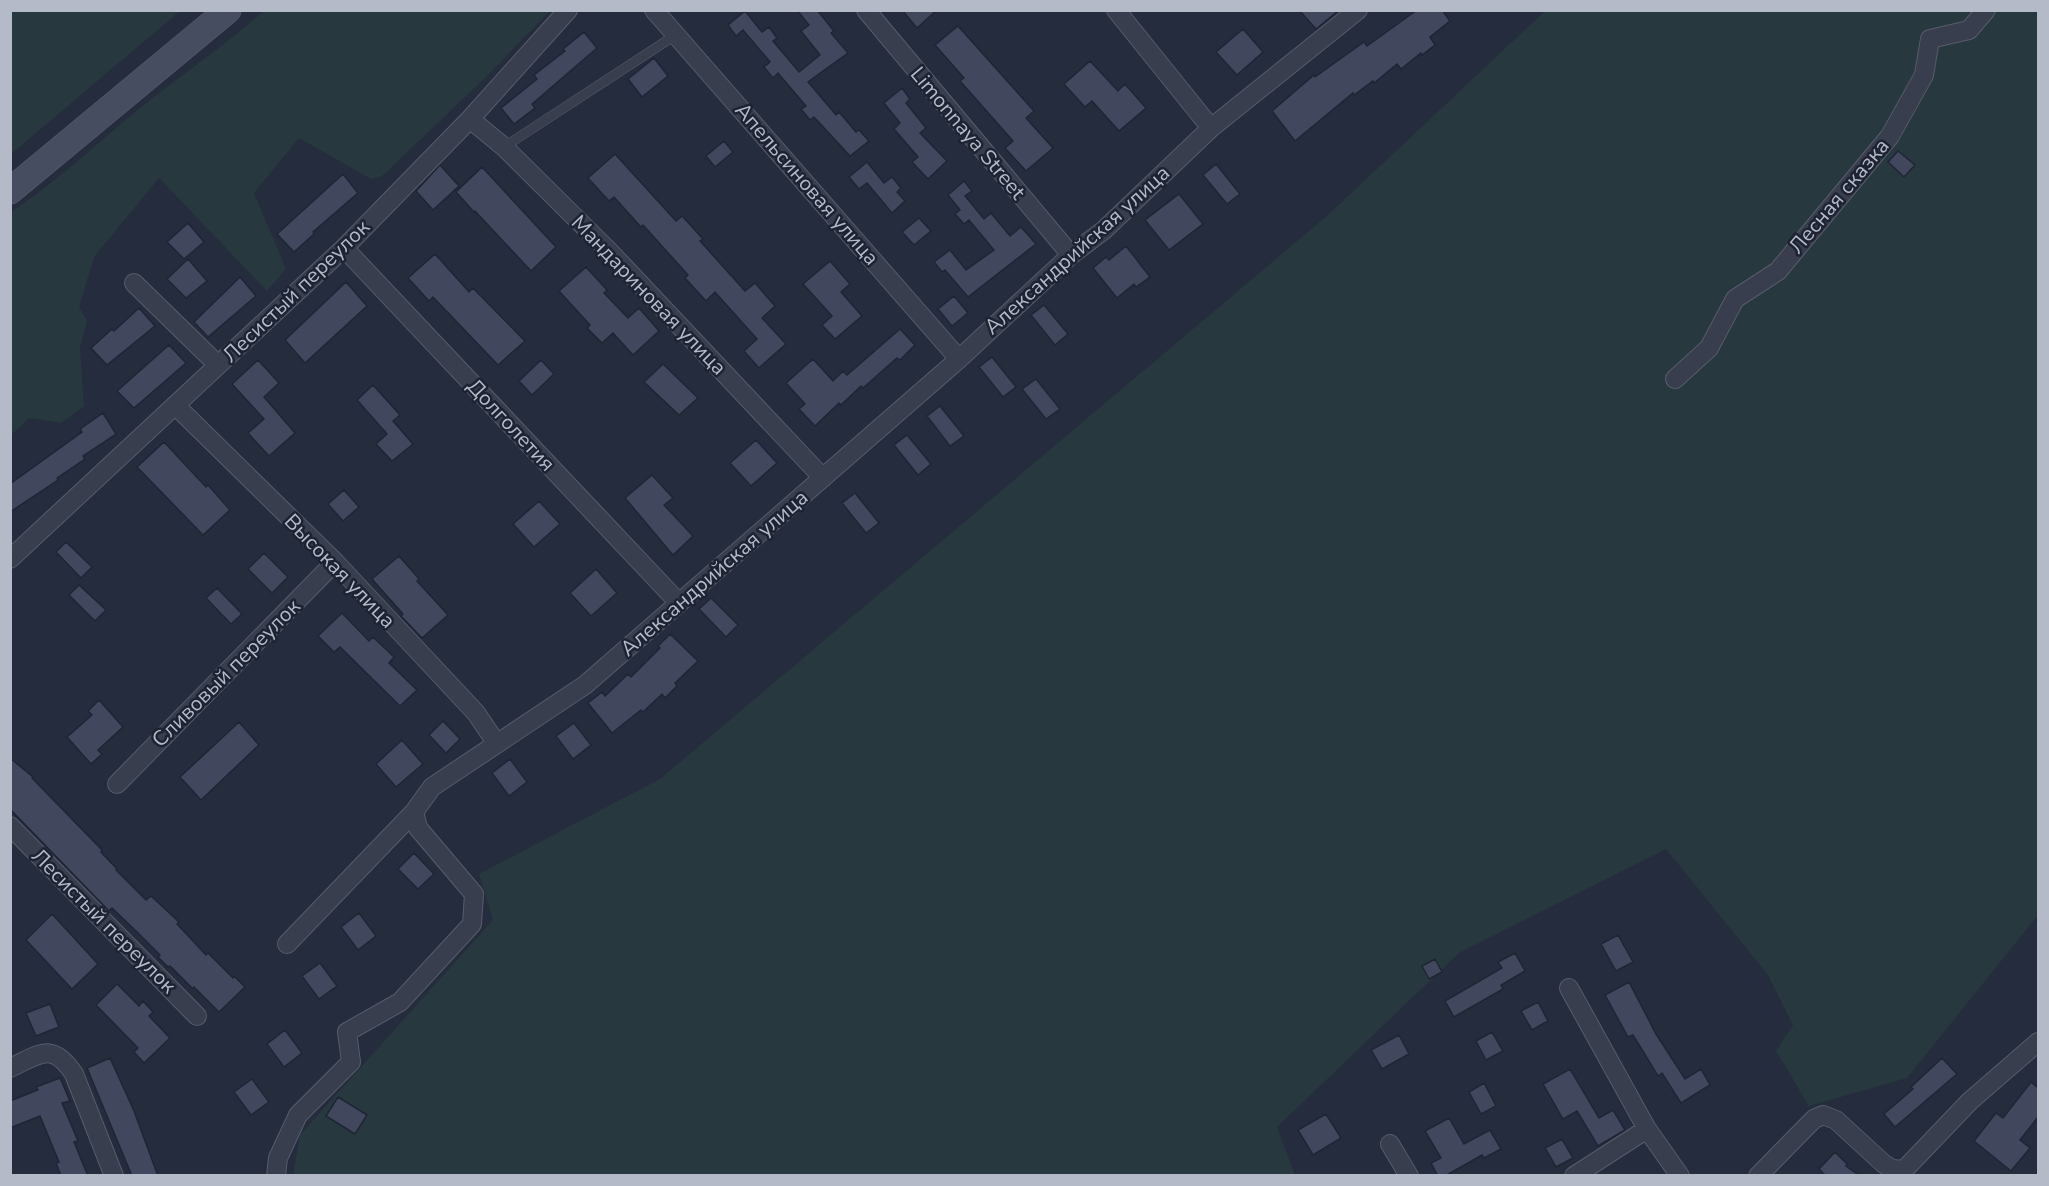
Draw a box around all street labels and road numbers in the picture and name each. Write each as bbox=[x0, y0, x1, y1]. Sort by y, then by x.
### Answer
street label: Limonnaya Street bbox=[904, 61, 1032, 206]
street label: Апельсиновая улица bbox=[729, 97, 885, 271]
street label: Лесная сказка bbox=[1783, 132, 1895, 260]
street label: Александрийская улица bbox=[978, 159, 1176, 341]
street label: Мандариновая улица bbox=[565, 209, 733, 381]
street label: Лесистый переулок bbox=[216, 213, 376, 368]
street label: Долголетия bbox=[461, 373, 561, 477]
street label: Александрийская улица bbox=[614, 484, 814, 662]
street label: Высокая улица bbox=[278, 508, 402, 634]
street label: Сливовый переулок bbox=[146, 592, 307, 753]
street label: Лесистый переулок bbox=[25, 842, 183, 1000]

